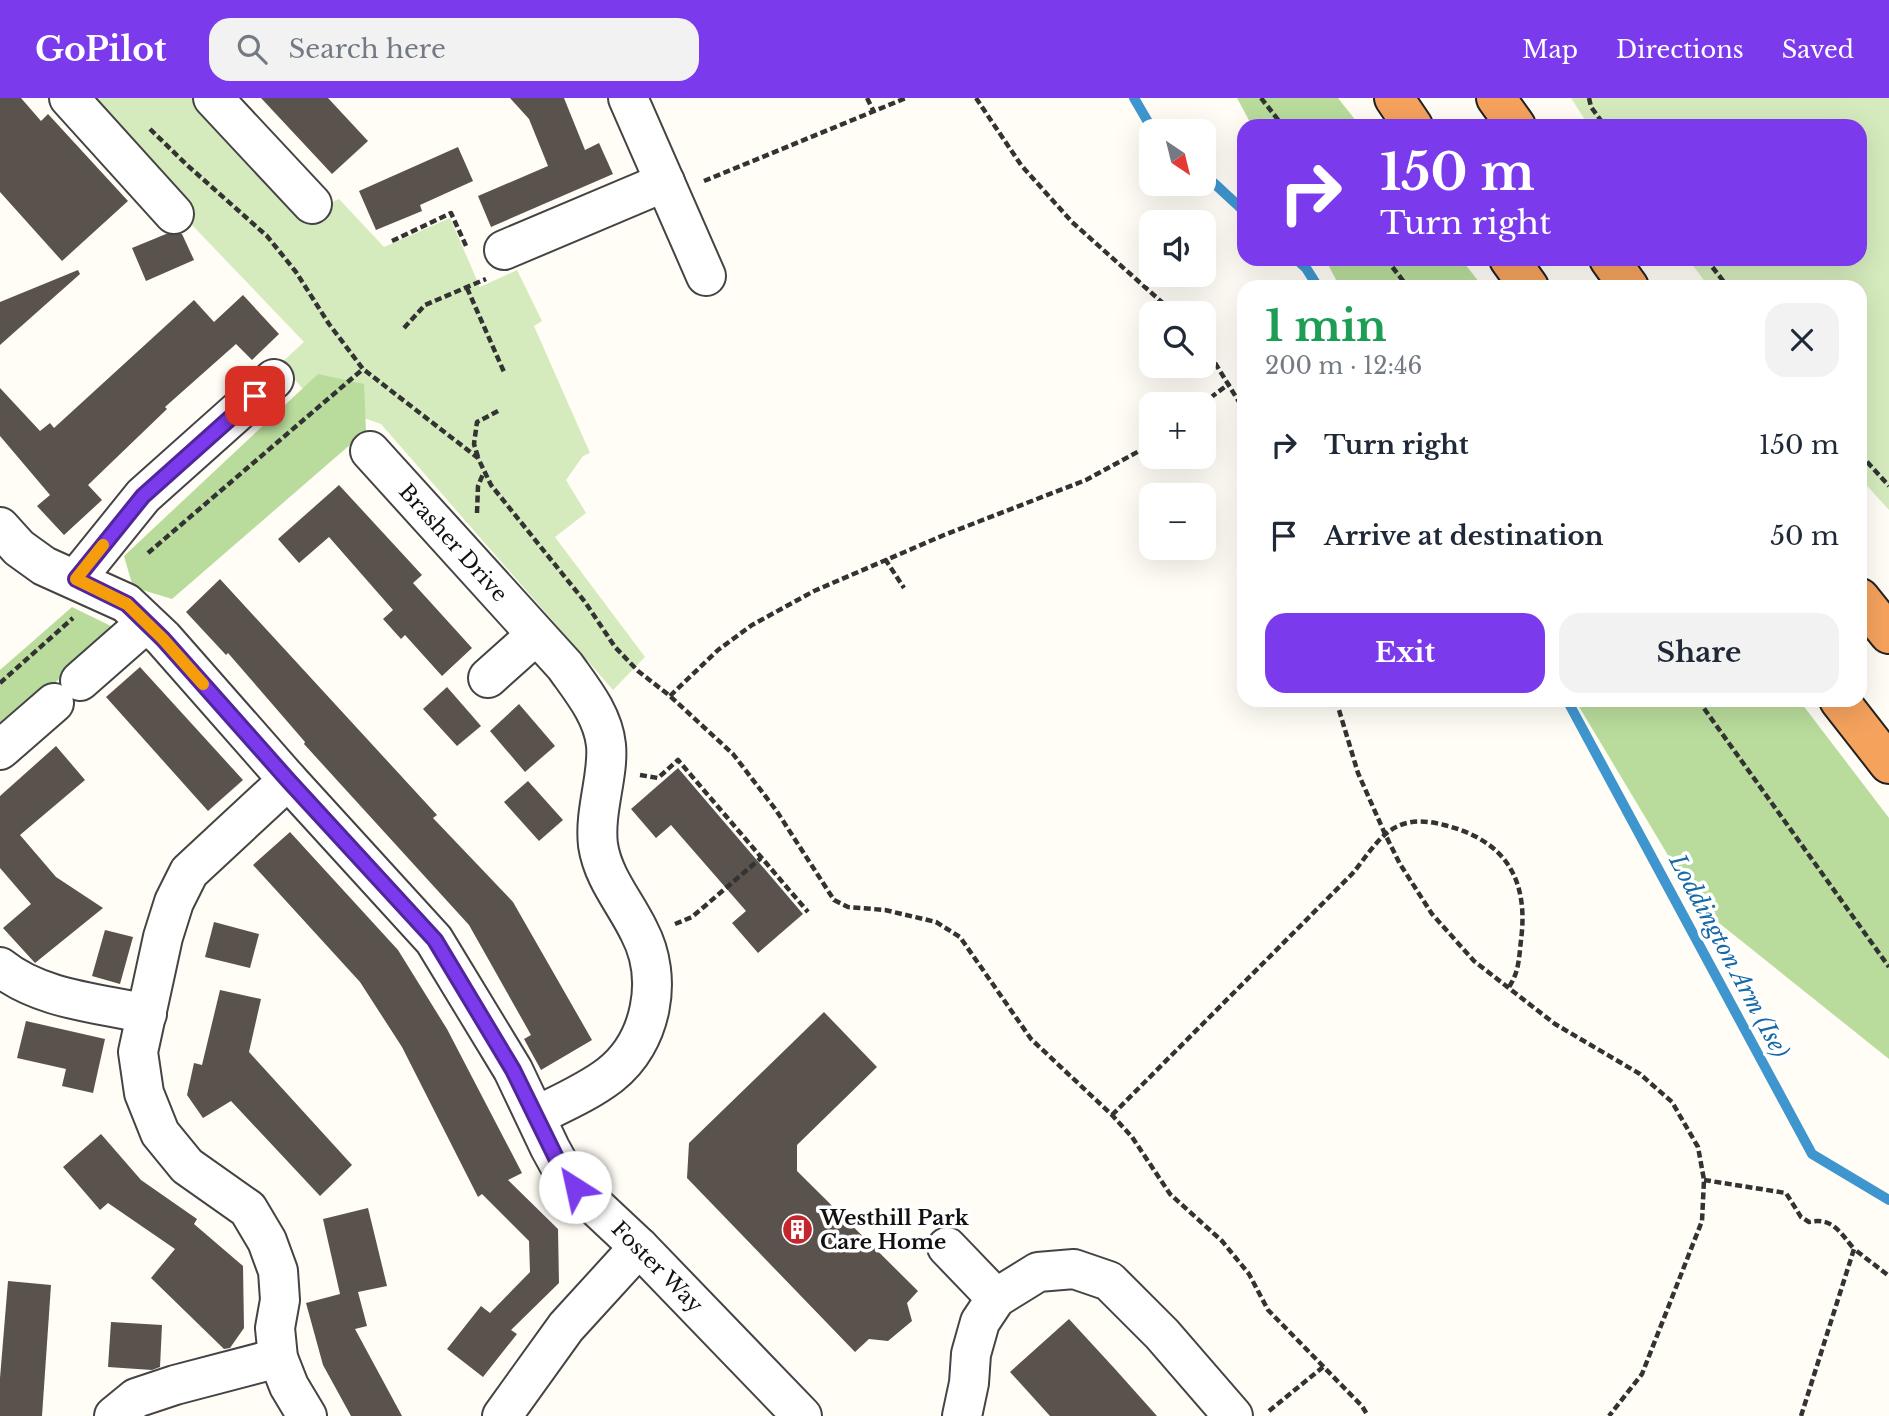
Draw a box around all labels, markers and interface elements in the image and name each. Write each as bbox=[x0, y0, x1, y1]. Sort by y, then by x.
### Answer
search box bbox=[209, 18, 699, 81]
text: GoPilot bbox=[35, 29, 167, 70]
icon: search bbox=[233, 30, 271, 68]
text: Search here bbox=[289, 33, 446, 65]
text: Map bbox=[1522, 35, 1578, 64]
text: Directions bbox=[1616, 35, 1744, 64]
text: Saved bbox=[1782, 35, 1854, 64]
north arrow bbox=[1139, 119, 1216, 196]
map controls bbox=[1139, 119, 1216, 560]
text: 150 m bbox=[1380, 142, 1535, 203]
icon: right bbox=[1265, 147, 1356, 238]
text: Turn right bbox=[1380, 203, 1551, 243]
button: sound bbox=[1139, 210, 1216, 287]
text: 1 min bbox=[1265, 300, 1387, 352]
button: search bbox=[1139, 301, 1216, 378]
button: close bbox=[1765, 303, 1839, 377]
text: 200 m · 12:46 bbox=[1265, 352, 1422, 380]
pin bbox=[225, 366, 285, 426]
icon: arrive bbox=[236, 377, 274, 415]
button: + bbox=[1139, 392, 1216, 469]
icon: right bbox=[1265, 426, 1303, 464]
text: Turn right bbox=[1324, 429, 1469, 461]
text: 150 m bbox=[1759, 429, 1839, 461]
street label: Brasher Drive bbox=[393, 479, 513, 607]
button: − bbox=[1139, 483, 1216, 560]
icon: arrive bbox=[1265, 517, 1303, 555]
text: Arrive at destination bbox=[1324, 520, 1604, 552]
text: 50 m bbox=[1770, 520, 1839, 552]
button: Exit bbox=[1265, 613, 1545, 693]
button: Share bbox=[1559, 613, 1839, 693]
water label: Loddington Arm (Ise) bbox=[1663, 849, 1795, 1063]
position arrow bbox=[538, 1150, 612, 1224]
place label: Westhill Park Care Home bbox=[819, 1205, 970, 1255]
building icon: Westhill Park Care Home bbox=[780, 1213, 814, 1247]
street label: Foster Way bbox=[606, 1216, 709, 1319]

